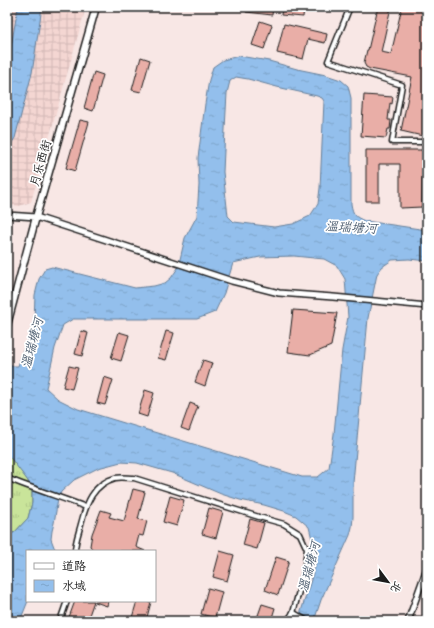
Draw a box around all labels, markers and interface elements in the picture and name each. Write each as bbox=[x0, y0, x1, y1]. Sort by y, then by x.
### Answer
street label: 月乐西街 bbox=[26, 138, 54, 188]
water label: 温瑞塘河 bbox=[325, 217, 379, 237]
water label: 温瑞塘河 bbox=[17, 314, 47, 370]
water label: 温瑞塘河 bbox=[294, 538, 324, 594]
legend bbox=[26, 550, 156, 602]
text: 道路 bbox=[62, 558, 86, 573]
north arrow bbox=[368, 562, 408, 602]
text: 水域 bbox=[62, 578, 86, 593]
text: 北 bbox=[388, 579, 405, 596]

